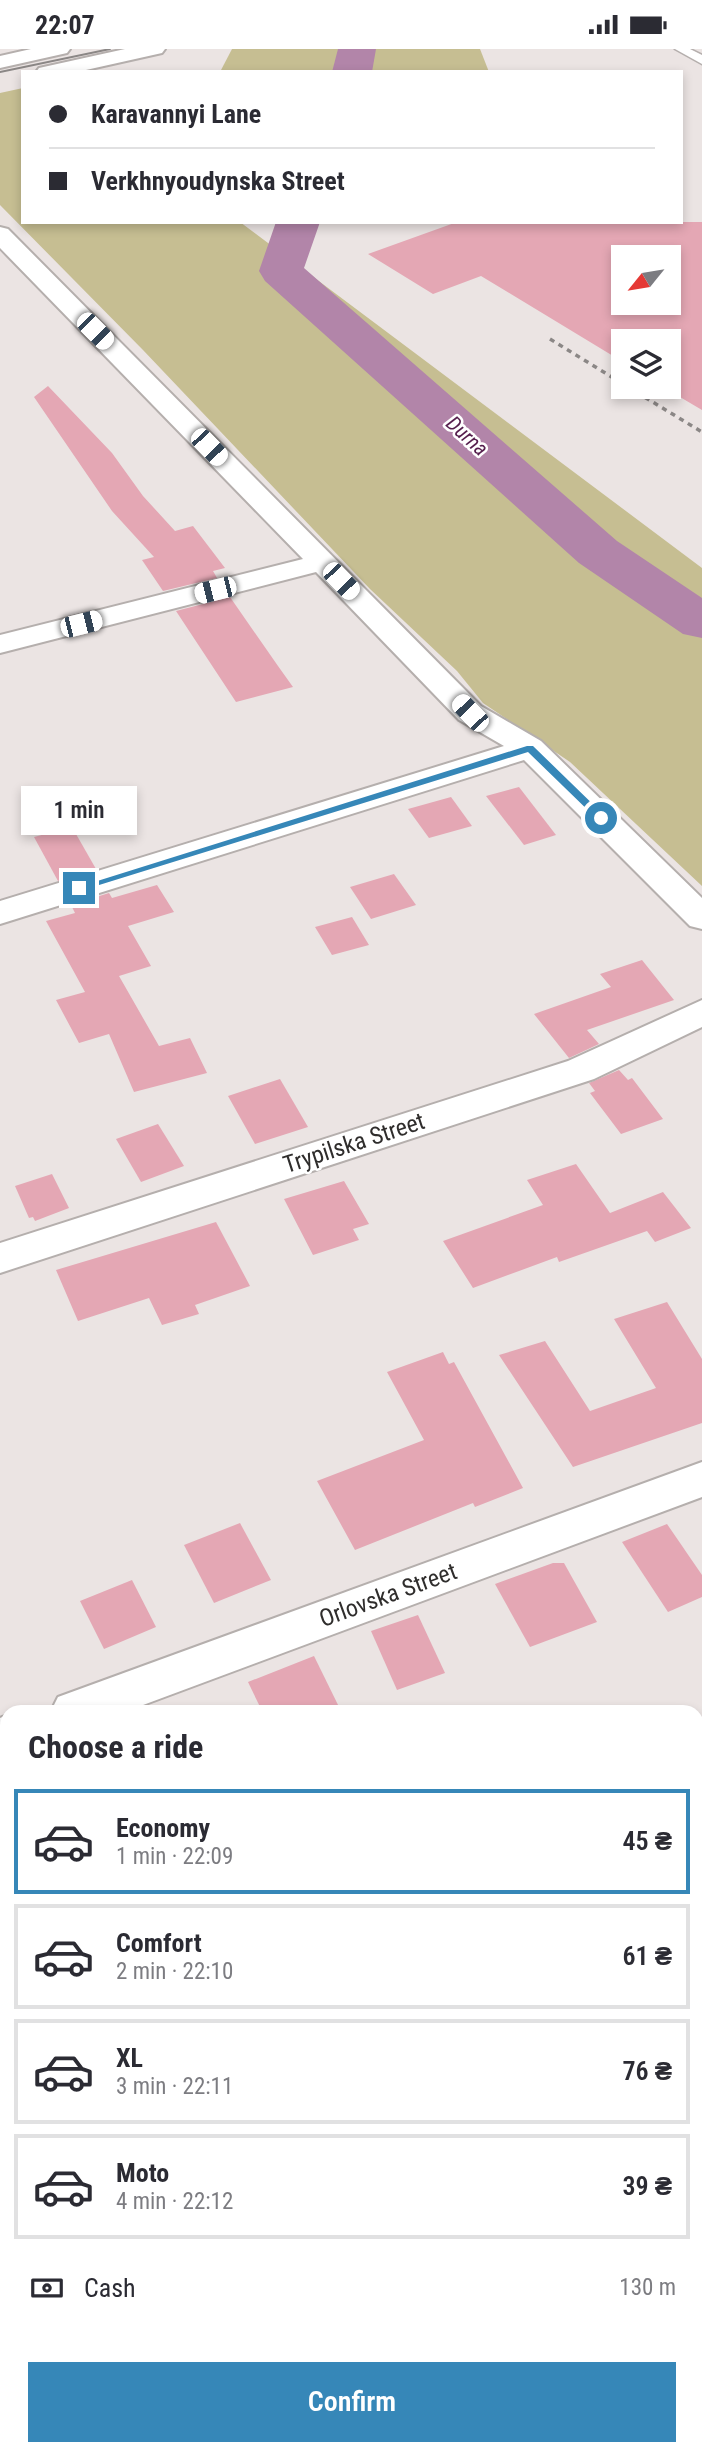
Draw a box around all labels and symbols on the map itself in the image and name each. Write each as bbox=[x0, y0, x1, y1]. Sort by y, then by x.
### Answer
north arrow bbox=[611, 245, 681, 315]
car bbox=[73, 309, 118, 353]
water label: Durna bbox=[441, 411, 493, 461]
car bbox=[187, 425, 232, 469]
car bbox=[319, 559, 364, 603]
car bbox=[193, 575, 238, 605]
car bbox=[59, 609, 104, 639]
car bbox=[448, 691, 493, 735]
callout: 1 min bbox=[21, 787, 137, 835]
route start bbox=[585, 802, 617, 834]
route end bbox=[63, 872, 95, 904]
street label: Trypilska Street bbox=[280, 1107, 428, 1179]
street label: Orlovska Street bbox=[315, 1557, 461, 1633]

